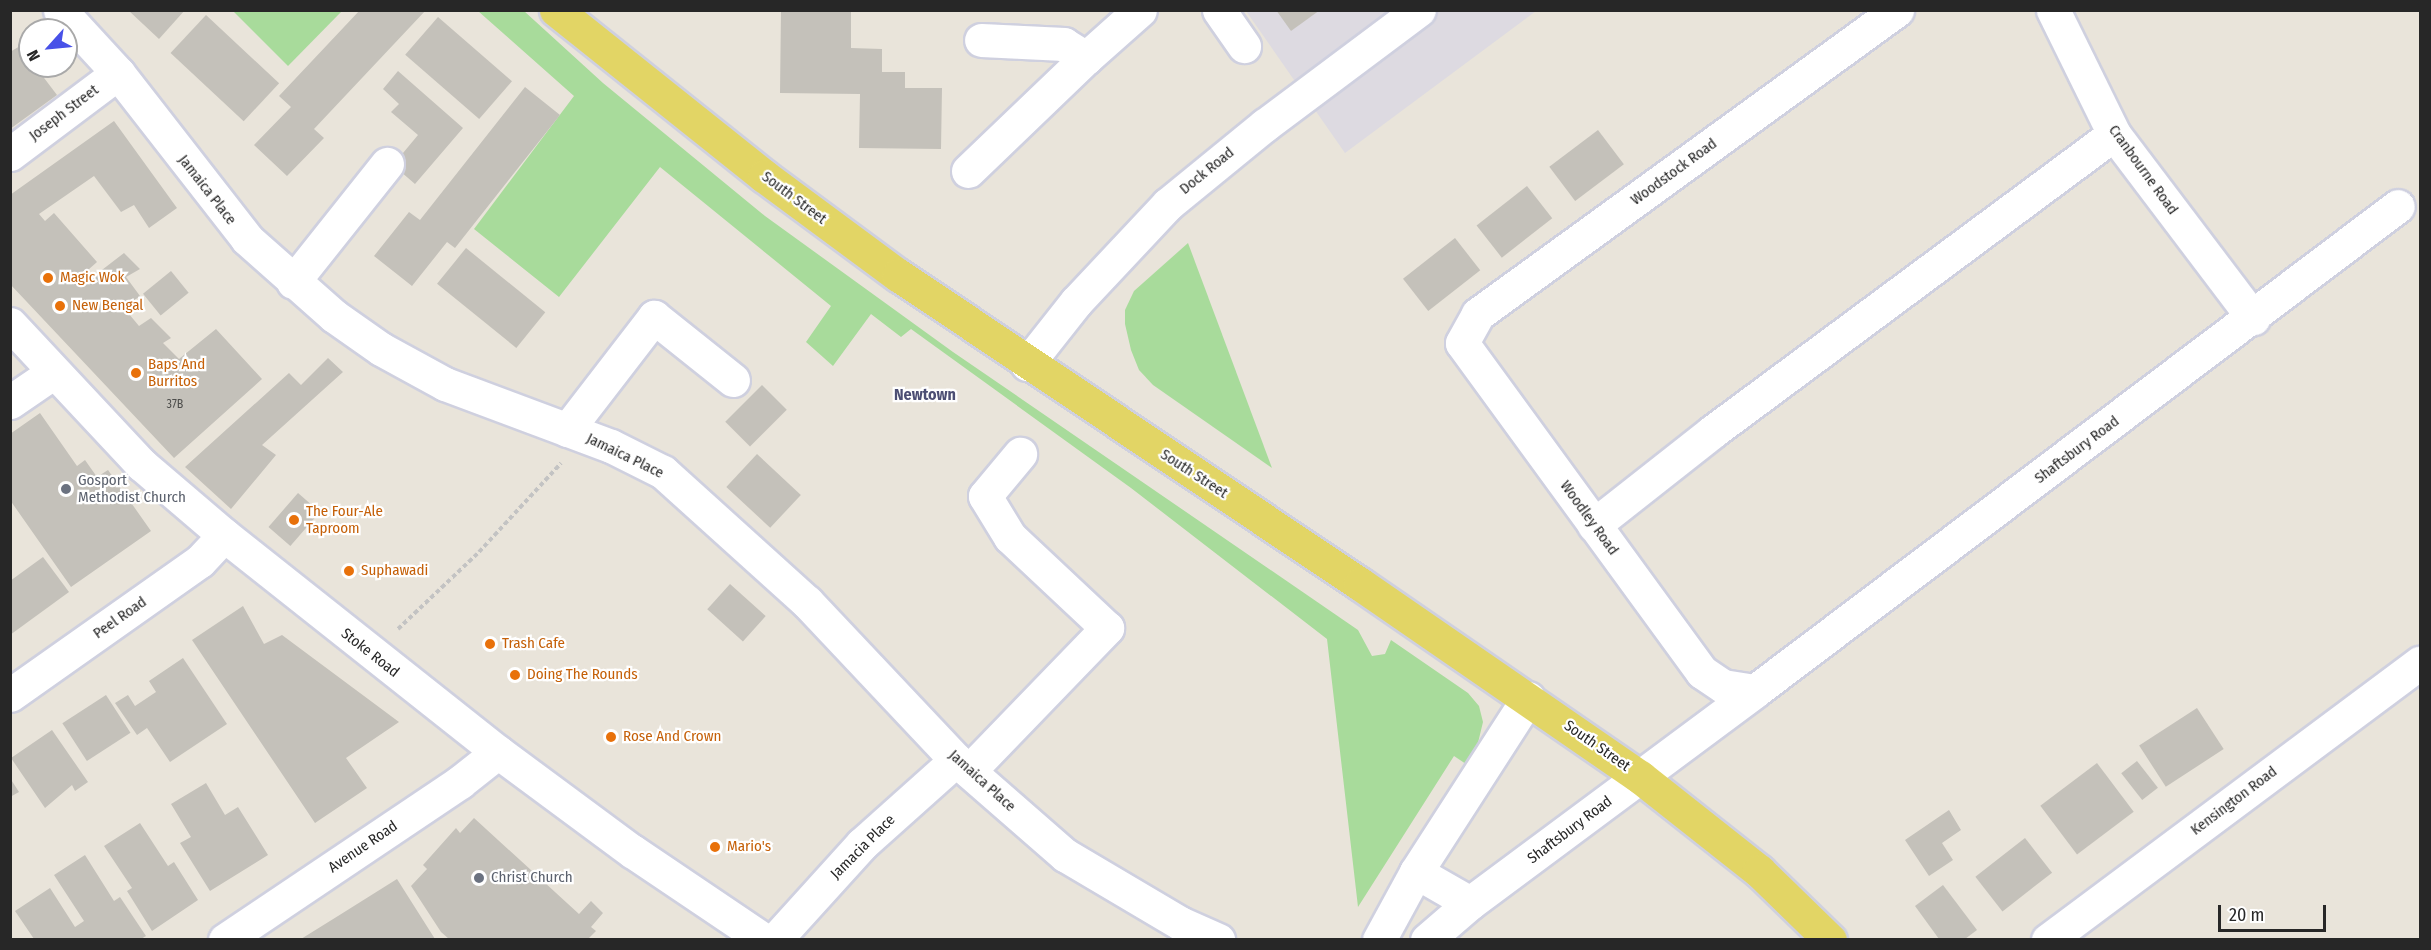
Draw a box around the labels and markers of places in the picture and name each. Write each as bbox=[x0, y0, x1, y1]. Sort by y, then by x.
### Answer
place label: Magic Wok bbox=[60, 269, 125, 287]
marker: Magic Wok bbox=[41, 271, 55, 285]
place label: New Bengal bbox=[72, 297, 143, 315]
marker: New Bengal bbox=[53, 299, 67, 313]
place label: Baps And Burritos bbox=[148, 355, 205, 390]
marker: Baps And Burritos bbox=[129, 366, 143, 380]
place label: Gosport Methodist Church bbox=[78, 471, 186, 506]
marker: Gosport Methodist Church bbox=[59, 482, 73, 496]
place label: The Four-Ale Taproom bbox=[306, 502, 383, 537]
marker: The Four-Ale Taproom bbox=[287, 513, 301, 527]
place label: Suphawadi bbox=[361, 562, 428, 580]
marker: Suphawadi bbox=[342, 564, 356, 578]
place label: Trash Cafe bbox=[502, 635, 565, 653]
marker: Trash Cafe bbox=[483, 637, 497, 651]
place label: Doing The Rounds bbox=[527, 666, 638, 684]
marker: Doing The Rounds bbox=[508, 668, 522, 682]
place label: Rose And Crown bbox=[623, 728, 721, 746]
marker: Rose And Crown bbox=[604, 730, 618, 744]
place label: Mario's bbox=[727, 838, 771, 856]
marker: Mario's bbox=[708, 840, 722, 854]
place label: Christ Church bbox=[491, 869, 573, 887]
marker: Christ Church bbox=[472, 871, 486, 885]

